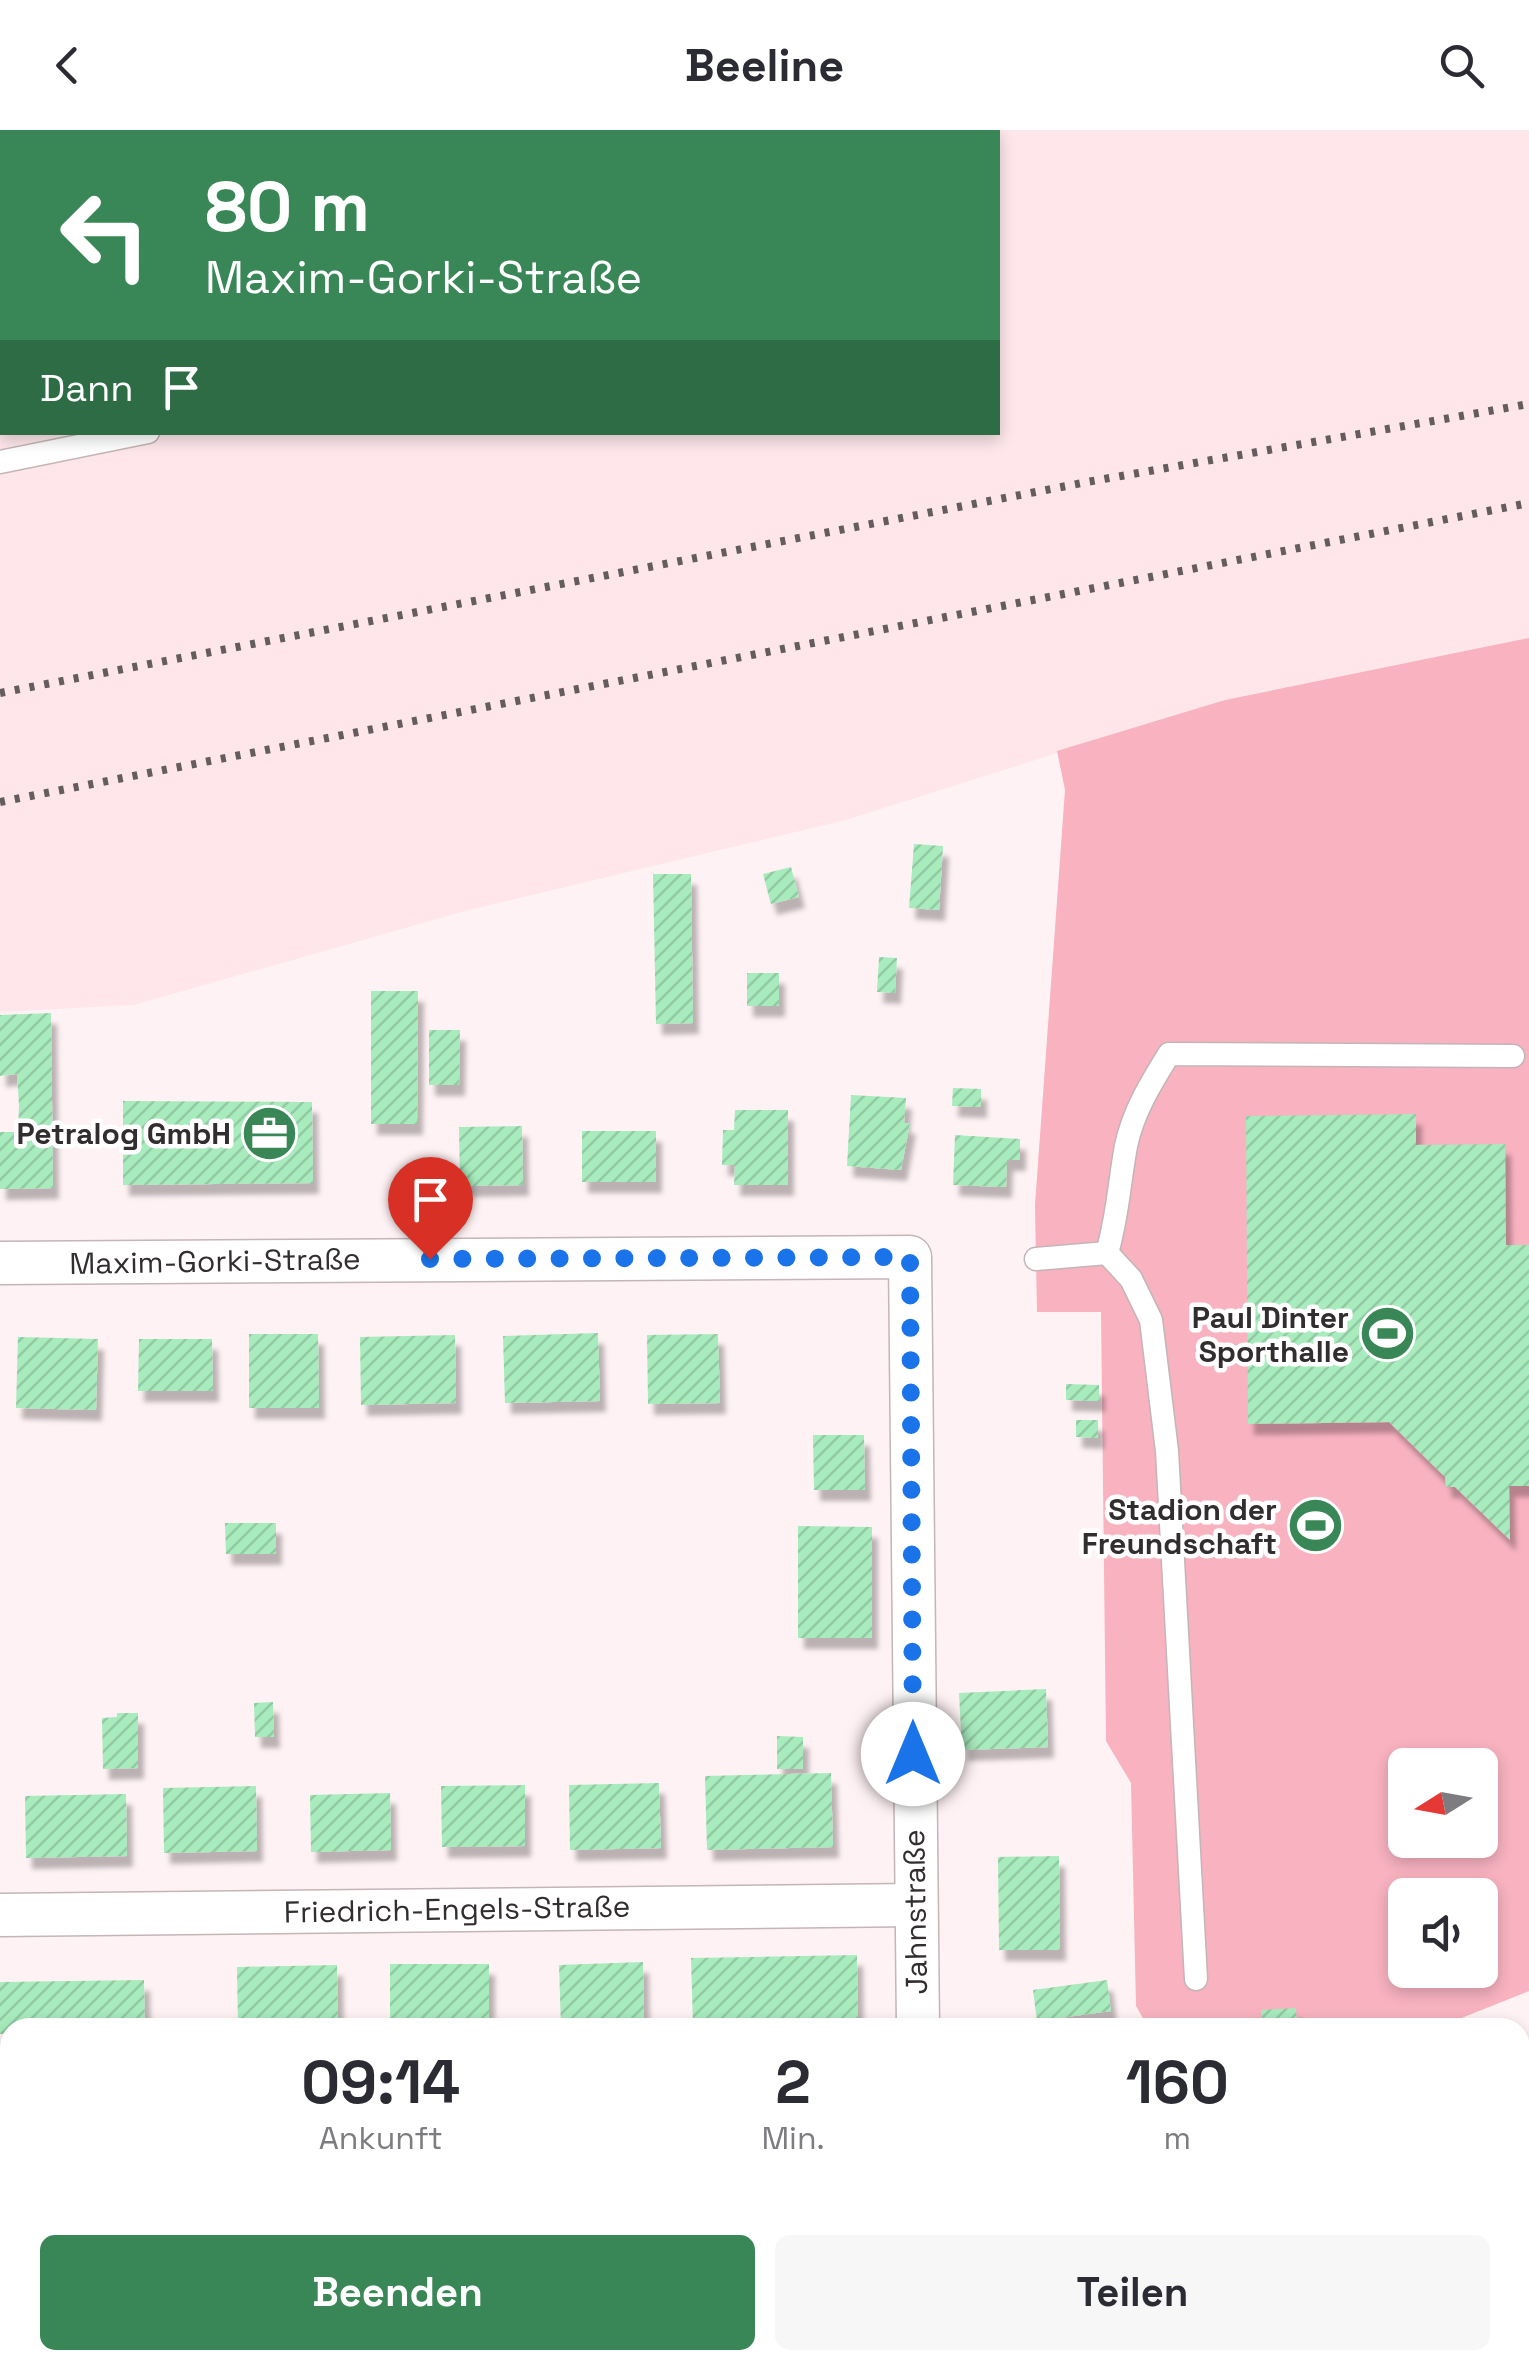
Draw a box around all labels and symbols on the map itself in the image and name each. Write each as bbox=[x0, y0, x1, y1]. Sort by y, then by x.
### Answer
office icon: Petralog GmbH bbox=[240, 1103, 300, 1163]
place label: Petralog GmbH bbox=[16, 1114, 231, 1153]
pin bbox=[388, 1157, 473, 1260]
street label: Maxim-Gorki-Straße bbox=[69, 1239, 361, 1283]
place label: Paul Dinter Sporthalle bbox=[1192, 1298, 1349, 1371]
sports icon: Paul Dinter Sporthalle bbox=[1358, 1304, 1418, 1364]
place label: Stadion der Freundschaft bbox=[1082, 1490, 1277, 1563]
sports icon: Stadion der Freundschaft bbox=[1286, 1496, 1346, 1556]
position arrow bbox=[861, 1702, 965, 1806]
north arrow bbox=[1388, 1748, 1498, 1858]
street label: Jahnstraße bbox=[894, 1829, 936, 1995]
street label: Friedrich-Engels-Straße bbox=[283, 1886, 631, 1932]

